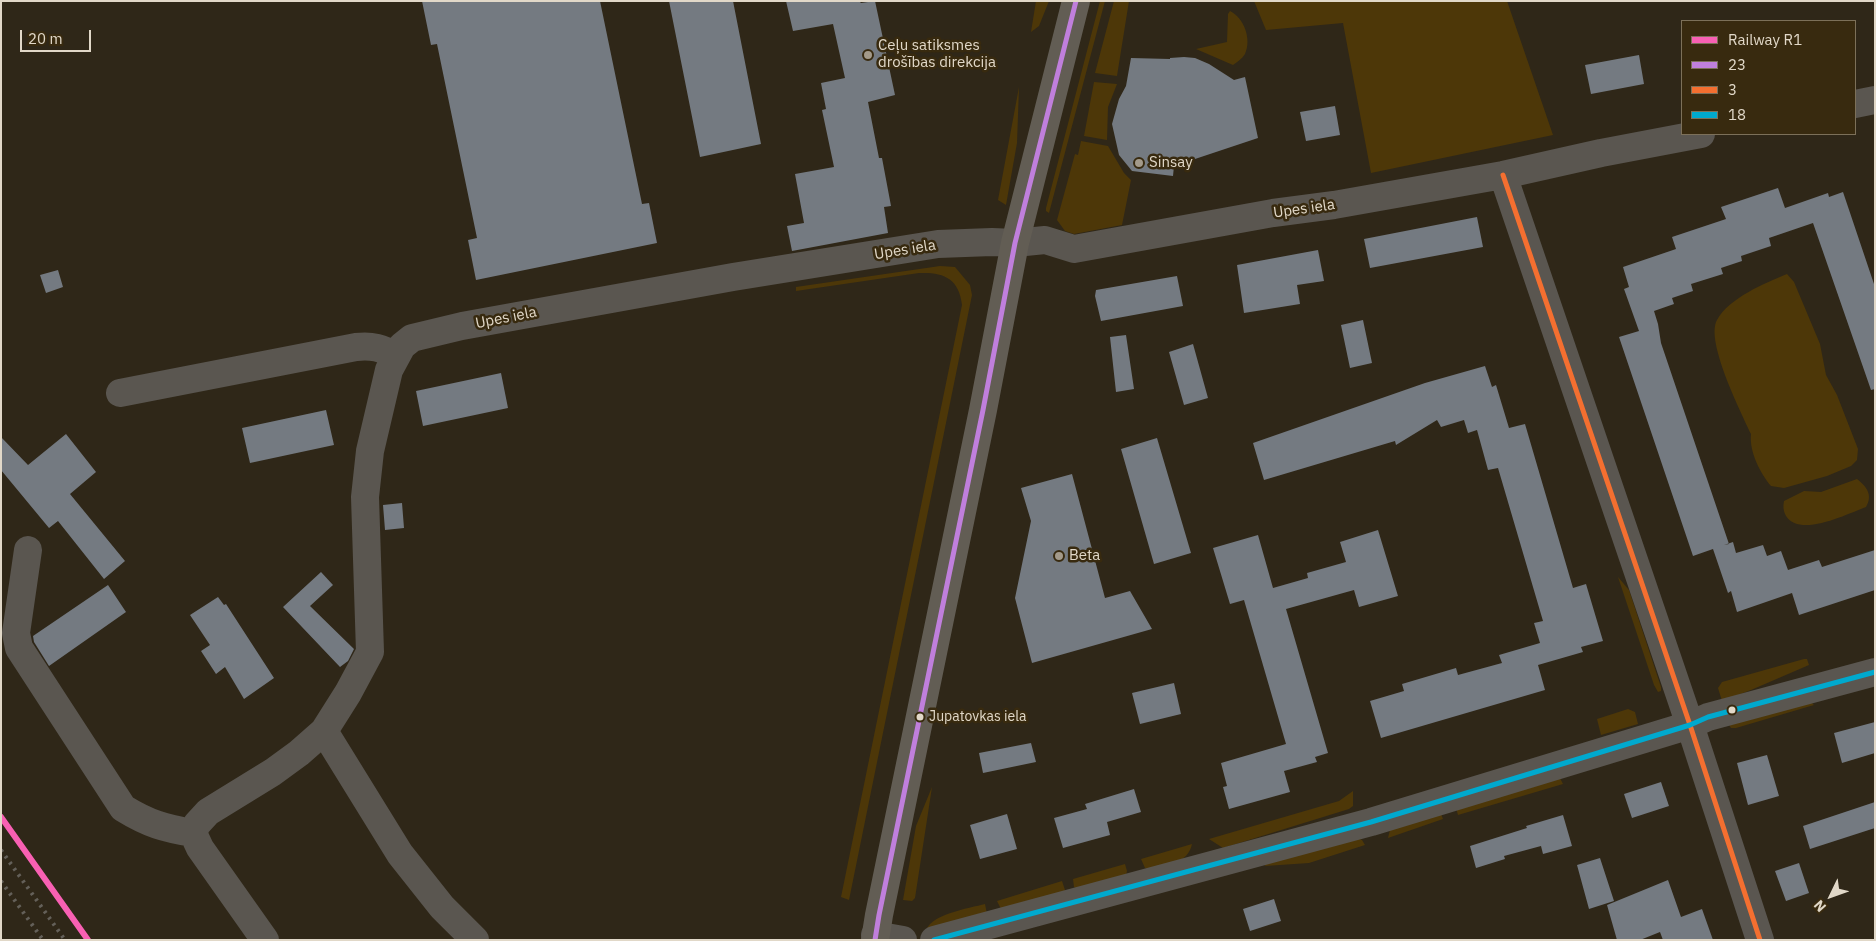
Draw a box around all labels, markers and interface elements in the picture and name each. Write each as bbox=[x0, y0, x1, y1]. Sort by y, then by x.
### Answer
scale bar bbox=[22, 20, 94, 52]
legend bbox=[1681, 20, 1856, 135]
text: 20 m bbox=[28, 29, 63, 48]
text: Railway R1 bbox=[1728, 30, 1802, 49]
place label: Ceļu satiksmes drošības direkcija bbox=[878, 37, 996, 72]
marker: Ceļu satiksmes drošības direkcija bbox=[862, 49, 874, 61]
text: 23 bbox=[1728, 55, 1746, 74]
text: 3 bbox=[1728, 80, 1737, 99]
text: 18 bbox=[1728, 105, 1746, 124]
place label: Sinsay bbox=[1149, 154, 1193, 172]
marker: Sinsay bbox=[1133, 157, 1145, 169]
street label: Upes iela bbox=[1272, 196, 1336, 222]
street label: Upes iela bbox=[873, 236, 937, 264]
street label: Upes iela bbox=[474, 303, 538, 333]
place label: Beta bbox=[1069, 547, 1100, 565]
marker: Beta bbox=[1053, 550, 1065, 562]
unlabelled marker bbox=[1727, 705, 1737, 715]
place label: Jupatovkas iela bbox=[929, 709, 1027, 725]
marker: Jupatovkas iela bbox=[915, 712, 925, 722]
north arrow bbox=[1806, 871, 1856, 921]
text: N bbox=[1810, 896, 1830, 916]

